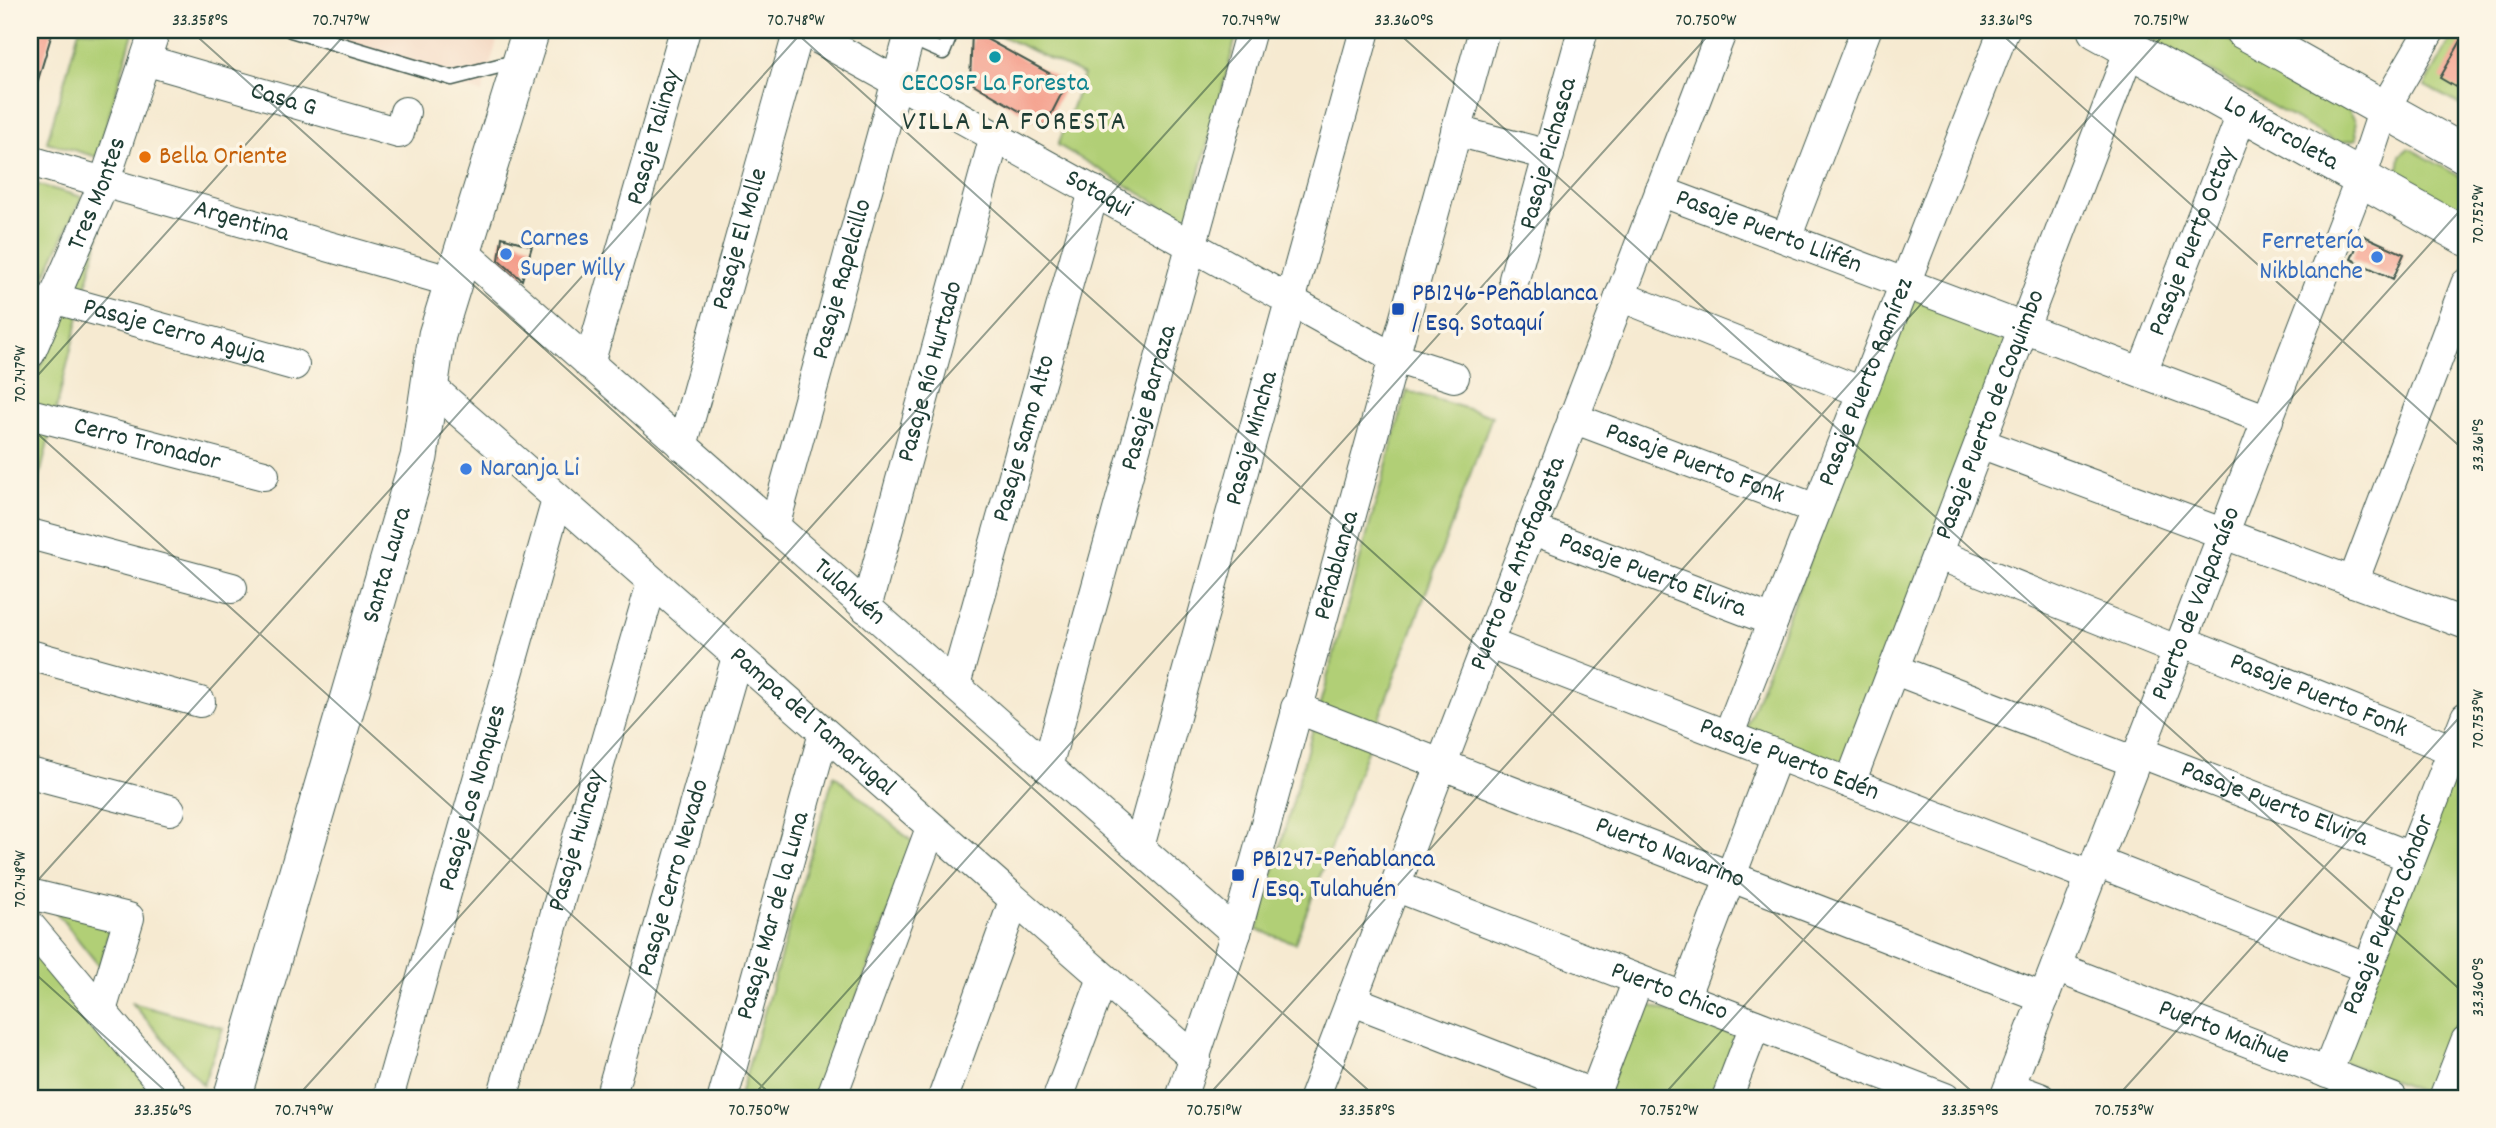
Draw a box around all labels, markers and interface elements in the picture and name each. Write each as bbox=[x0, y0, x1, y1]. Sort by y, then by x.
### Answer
text: 33.358°S bbox=[172, 9, 228, 34]
text: 70.747°W bbox=[312, 9, 370, 34]
text: 70.748°W bbox=[767, 9, 825, 34]
text: 70.749°W bbox=[1222, 9, 1281, 34]
text: 33.360°S bbox=[1374, 9, 1434, 34]
text: 70.750°W bbox=[1676, 9, 1737, 34]
text: 33.361°S bbox=[1979, 9, 2033, 34]
text: 70.751°W bbox=[2134, 9, 2189, 34]
marker: CECOSF La Foresta bbox=[987, 49, 1003, 65]
street label: Pasaje Talinay bbox=[617, 64, 691, 209]
place label: CECOSF La Foresta bbox=[901, 66, 1089, 103]
street label: Casa G bbox=[246, 73, 321, 127]
street label: Pasaje Pichasca bbox=[1510, 73, 1588, 234]
street label: Lo Marcoleta bbox=[2217, 86, 2346, 181]
district label: VILLA LA FORESTA bbox=[902, 104, 1128, 144]
street label: Tres Montes bbox=[58, 132, 136, 256]
place label: Bella Oriente bbox=[159, 139, 287, 176]
street label: Pasaje Puerto Octay bbox=[2139, 141, 2246, 342]
marker: Bella Oriente bbox=[137, 149, 153, 165]
street label: Sotaqui bbox=[1058, 160, 1139, 228]
street label: Pasaje El Molle bbox=[703, 164, 778, 314]
street label: Pasaje Puerto Llifén bbox=[1670, 180, 1867, 284]
text: 70.752°W bbox=[2467, 184, 2492, 243]
street label: Argentina bbox=[190, 190, 294, 253]
street label: Pasaje Rapelcillo bbox=[803, 195, 882, 364]
place label: Carnes Super Willy bbox=[520, 221, 625, 288]
place label: Ferretería Nikblanche bbox=[2259, 224, 2364, 291]
marker: Carnes Super Willy bbox=[498, 246, 514, 262]
marker: Ferretería Nikblanche bbox=[2369, 249, 2385, 265]
street label: Pasaje Puerto Ramírez bbox=[1809, 272, 1924, 492]
place label: PB1246-Peñablanca / Esq. Sotaquí bbox=[1412, 276, 1598, 343]
street label: Pasaje Río Hurtado bbox=[888, 277, 973, 466]
street label: Pasaje Puerto de Coquimbo bbox=[1926, 284, 2055, 545]
street label: Pasaje Cerro Aguja bbox=[79, 289, 271, 375]
marker: PB1246-Peñablanca / Esq. Sotaquí bbox=[1390, 301, 1406, 317]
street label: Pasaje Barraza bbox=[1111, 320, 1187, 475]
text: 70.747°W bbox=[9, 345, 34, 403]
street label: Pasaje Samo Alto bbox=[983, 351, 1065, 526]
street label: Pasaje Mincha bbox=[1216, 366, 1288, 510]
street label: Cerro Tronador bbox=[70, 408, 225, 481]
street label: Pasaje Puerto Fonk bbox=[1600, 413, 1790, 514]
text: 33.361°S bbox=[2467, 418, 2492, 472]
place label: Naranja Li bbox=[480, 451, 579, 488]
street label: Puerto de Antofagasta bbox=[1461, 451, 1576, 676]
marker: Naranja Li bbox=[458, 461, 474, 477]
street label: Puerto de Valparaíso bbox=[2142, 501, 2251, 706]
street label: Santa Laura bbox=[353, 502, 422, 628]
street label: Peñablanca bbox=[1304, 506, 1370, 624]
street label: Pasaje Puerto Elvira bbox=[1553, 523, 1752, 628]
street label: Tulahuén bbox=[805, 550, 894, 635]
street label: Pampa del Tamarugal bbox=[721, 638, 904, 806]
street label: Pasaje Puerto Fonk bbox=[2224, 644, 2413, 748]
text: 70.753°W bbox=[2467, 689, 2492, 749]
street label: Pasaje Los Nonques bbox=[429, 700, 517, 895]
street label: Pasaje Puerto Edén bbox=[1694, 708, 1885, 811]
street label: Pasaje Puerto Elvira bbox=[2175, 751, 2374, 857]
street label: Pasaje Huincay bbox=[539, 765, 615, 916]
street label: Pasaje Cerro Nevado bbox=[627, 775, 719, 981]
street label: Pasaje Mar de la Luna bbox=[727, 807, 820, 1024]
street label: Puerto Navarino bbox=[1590, 807, 1750, 899]
street label: Pasaje Puerto Cóndor bbox=[2333, 809, 2445, 1020]
place label: PB1247-Peñablanca / Esq. Tulahuén bbox=[1252, 842, 1435, 909]
text: 70.748°W bbox=[9, 850, 34, 908]
marker: PB1247-Peñablanca / Esq. Tulahuén bbox=[1230, 867, 1246, 883]
street label: Puerto Chico bbox=[1605, 952, 1733, 1031]
text: 33.360°S bbox=[2467, 957, 2492, 1017]
street label: Puerto Maihue bbox=[2153, 990, 2295, 1075]
text: 33.356°S bbox=[134, 1099, 192, 1124]
text: 70.749°W bbox=[275, 1099, 334, 1124]
text: 70.750°W bbox=[729, 1099, 790, 1124]
text: 70.751°W bbox=[1187, 1099, 1242, 1124]
text: 33.358°S bbox=[1339, 1099, 1395, 1124]
text: 70.752°W bbox=[1640, 1099, 1699, 1124]
text: 33.359°S bbox=[1941, 1099, 1999, 1124]
text: 70.753°W bbox=[2094, 1099, 2154, 1124]

